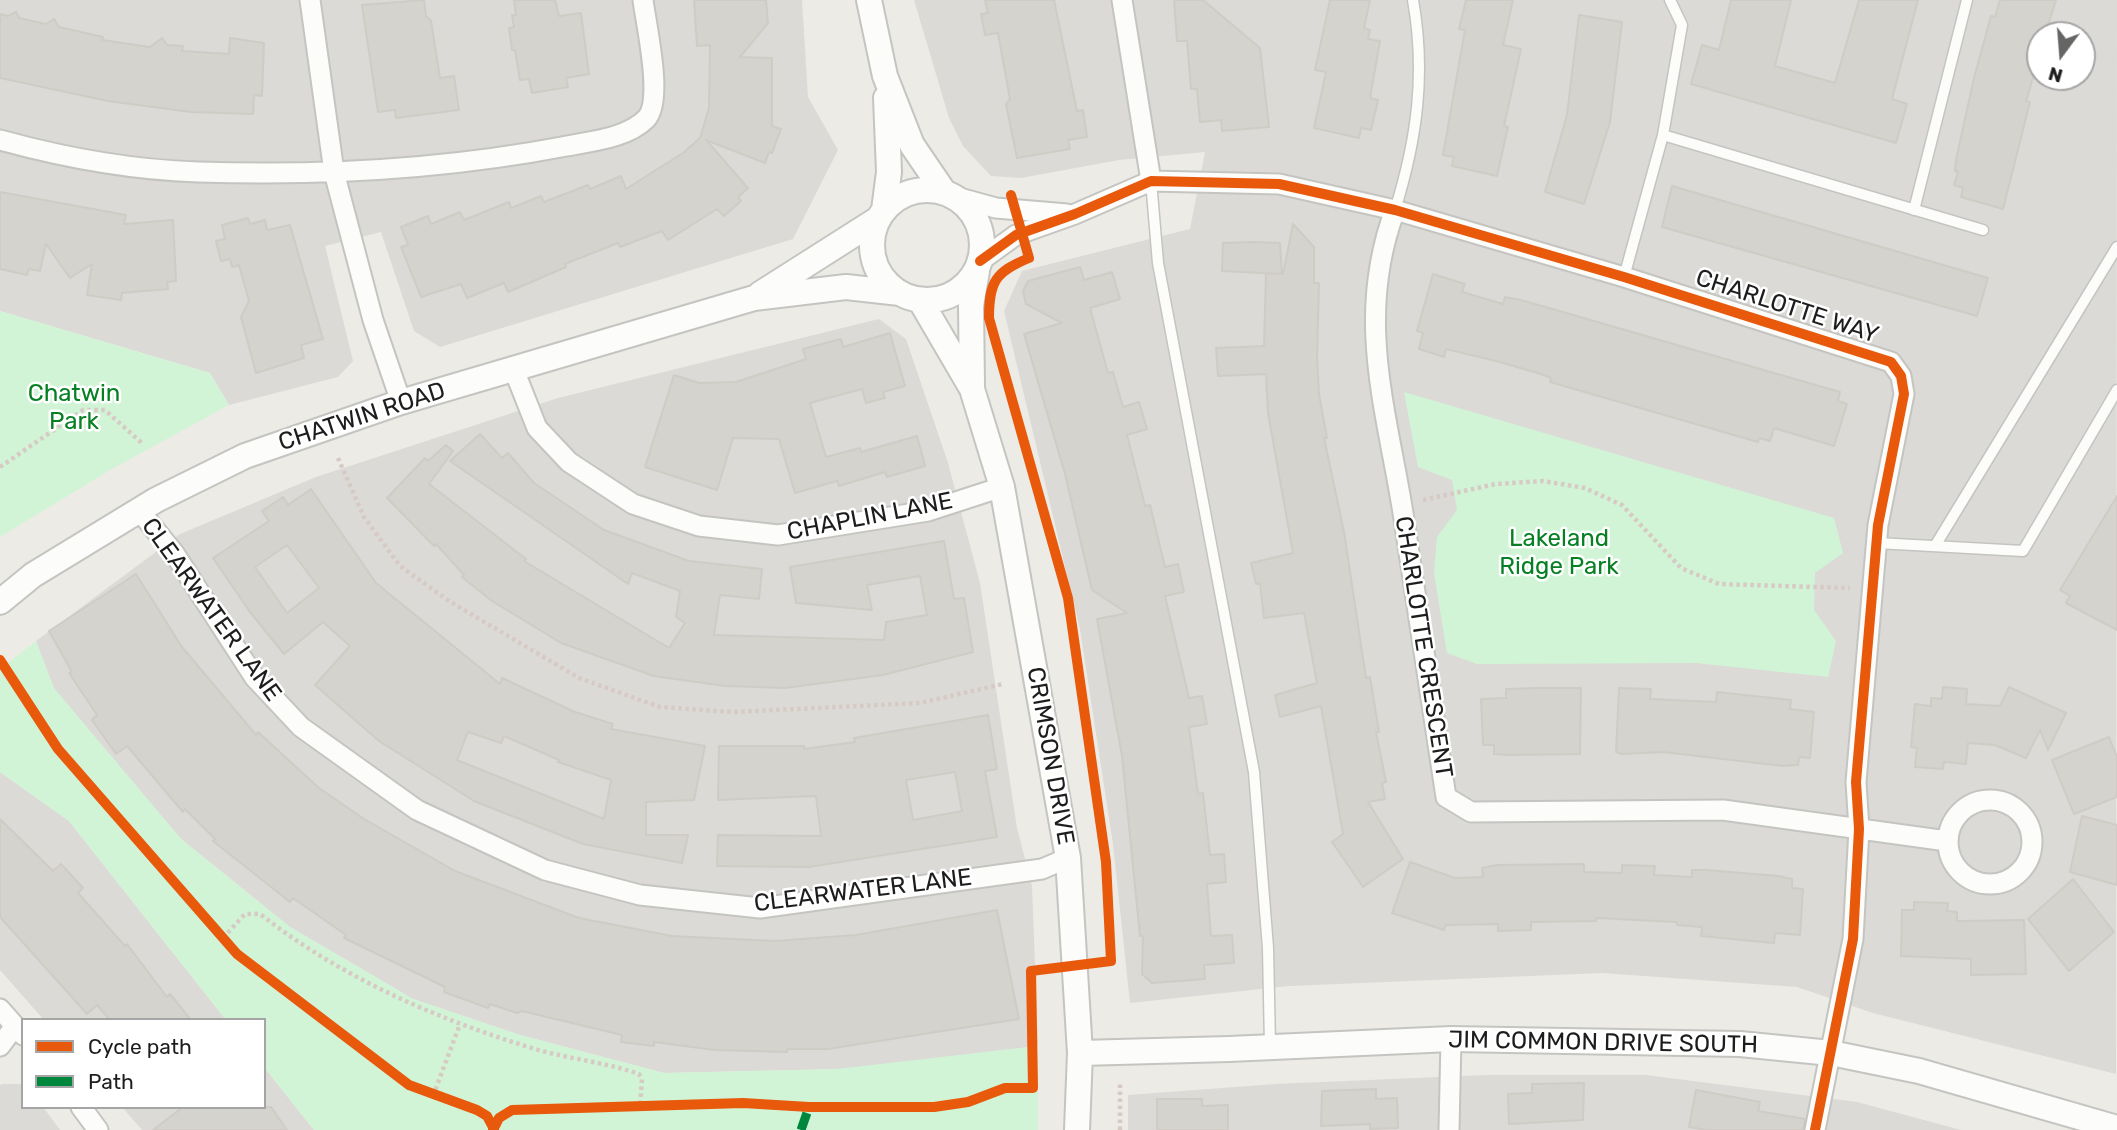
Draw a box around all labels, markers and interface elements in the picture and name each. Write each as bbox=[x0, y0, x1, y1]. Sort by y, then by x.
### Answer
north arrow bbox=[2026, 21, 2096, 91]
text: N bbox=[2046, 62, 2065, 88]
street label: CHARLOTTE WAY bbox=[1692, 264, 1882, 350]
street label: CHATWIN ROAD bbox=[275, 376, 449, 458]
park label: Chatwin Park bbox=[28, 380, 120, 436]
street label: CHAPLIN LANE bbox=[785, 487, 955, 547]
street label: CLEARWATER LANE bbox=[135, 513, 287, 707]
street label: CHARLOTTE CRESCENT bbox=[1388, 514, 1458, 780]
park label: Lakeland Ridge Park bbox=[1499, 525, 1619, 581]
street label: CRIMSON DRIVE bbox=[1020, 665, 1080, 847]
street label: CLEARWATER LANE bbox=[752, 863, 974, 919]
legend bbox=[21, 1018, 266, 1109]
street label: JIM COMMON DRIVE SOUTH bbox=[1448, 1026, 1758, 1060]
text: Cycle path bbox=[88, 1034, 192, 1059]
text: Path bbox=[88, 1069, 134, 1094]

